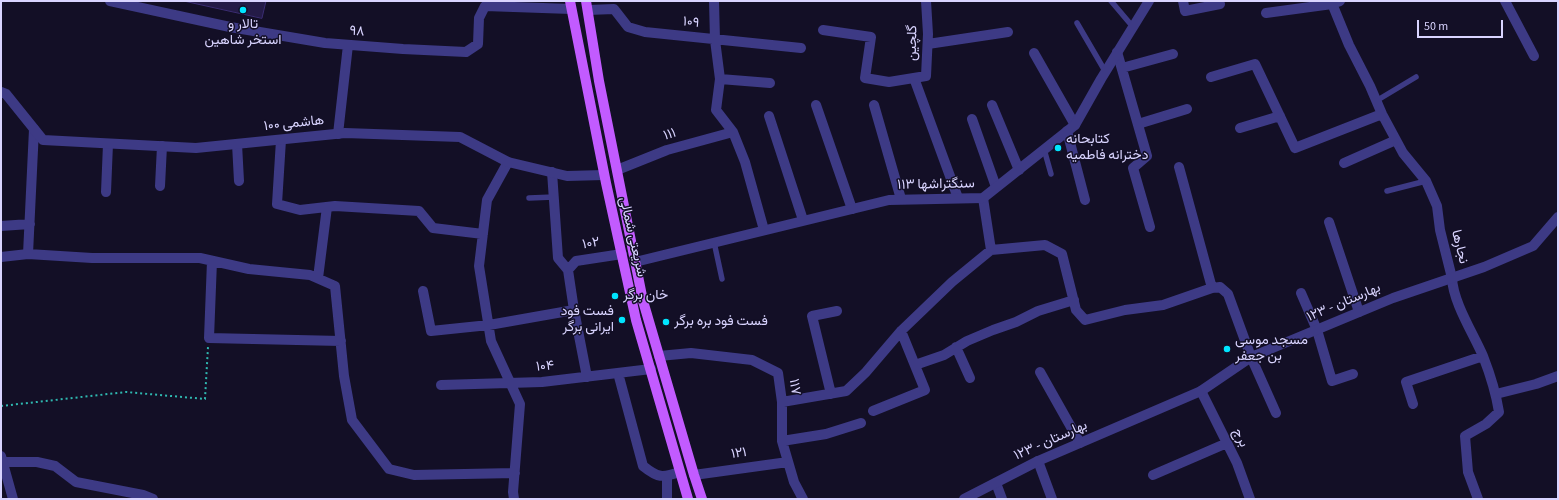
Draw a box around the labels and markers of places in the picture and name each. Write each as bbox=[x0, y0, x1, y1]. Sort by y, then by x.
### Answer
marker: تالار و استخر شاهین bbox=[238, 5, 248, 15]
place label: تالار و استخر شاهین bbox=[204, 17, 282, 50]
place label: کتابحانه دخترانه فاطمیه bbox=[1066, 132, 1148, 164]
marker: کتابحانه دخترانه فاطمیه bbox=[1053, 143, 1063, 153]
place label: خان برگر bbox=[623, 288, 668, 304]
marker: خان برگر bbox=[610, 291, 620, 301]
place label: فست فود ایرانی برگر bbox=[561, 304, 614, 336]
place label: فست فود بره برگر bbox=[674, 314, 768, 330]
marker: فست فود ایرانی برگر bbox=[617, 315, 627, 325]
marker: فست فود بره برگر bbox=[661, 317, 671, 327]
place label: مسجد موسی بن جعفر bbox=[1235, 333, 1308, 366]
marker: مسجد موسی بن جعفر bbox=[1222, 344, 1232, 354]

